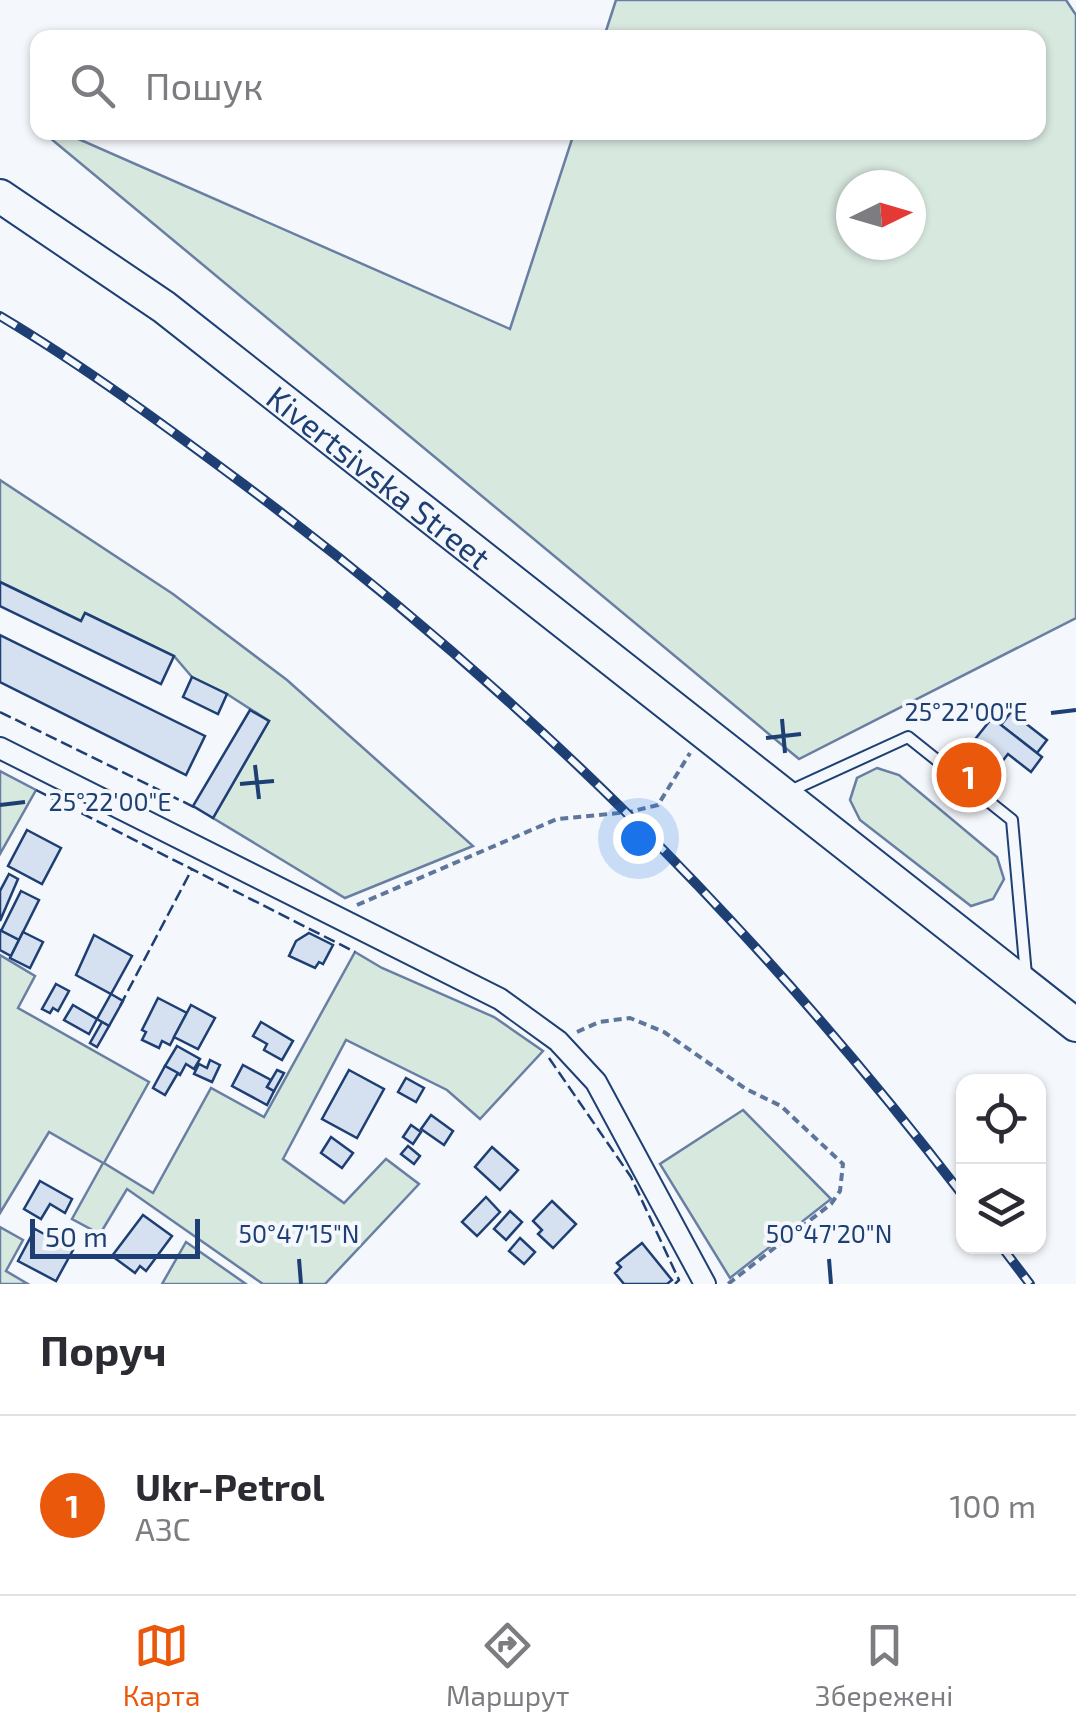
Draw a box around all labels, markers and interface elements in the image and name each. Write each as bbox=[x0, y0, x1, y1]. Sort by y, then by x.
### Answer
search box bbox=[30, 30, 1046, 140]
icon: search bbox=[65, 58, 120, 113]
text: Пошук bbox=[145, 62, 263, 108]
north arrow bbox=[836, 170, 926, 260]
street label: Kivertsivska Street bbox=[260, 377, 498, 576]
text: 25°22'00"E bbox=[905, 696, 1027, 726]
pin: 1 bbox=[936, 738, 1002, 812]
text: 25°22'00"E bbox=[49, 786, 171, 816]
your location bbox=[613, 813, 664, 864]
map controls bbox=[956, 1074, 1046, 1254]
button: locate bbox=[956, 1074, 1046, 1164]
button: layers bbox=[956, 1164, 1046, 1254]
scale bar bbox=[30, 1214, 200, 1258]
text: 50°47'15"N bbox=[239, 1218, 359, 1248]
text: 50°47'20"N bbox=[766, 1218, 892, 1248]
text: 50 m bbox=[45, 1219, 108, 1253]
text: Поруч bbox=[40, 1324, 167, 1374]
text: Ukr-Petrol bbox=[135, 1463, 325, 1509]
text: 1 bbox=[66, 1486, 79, 1524]
text: 100 m bbox=[950, 1486, 1036, 1524]
text: АЗС bbox=[135, 1509, 191, 1547]
tab: Карта bbox=[123, 1618, 200, 1712]
tab: Маршрут bbox=[446, 1618, 570, 1712]
tab: Збережені bbox=[815, 1618, 953, 1712]

